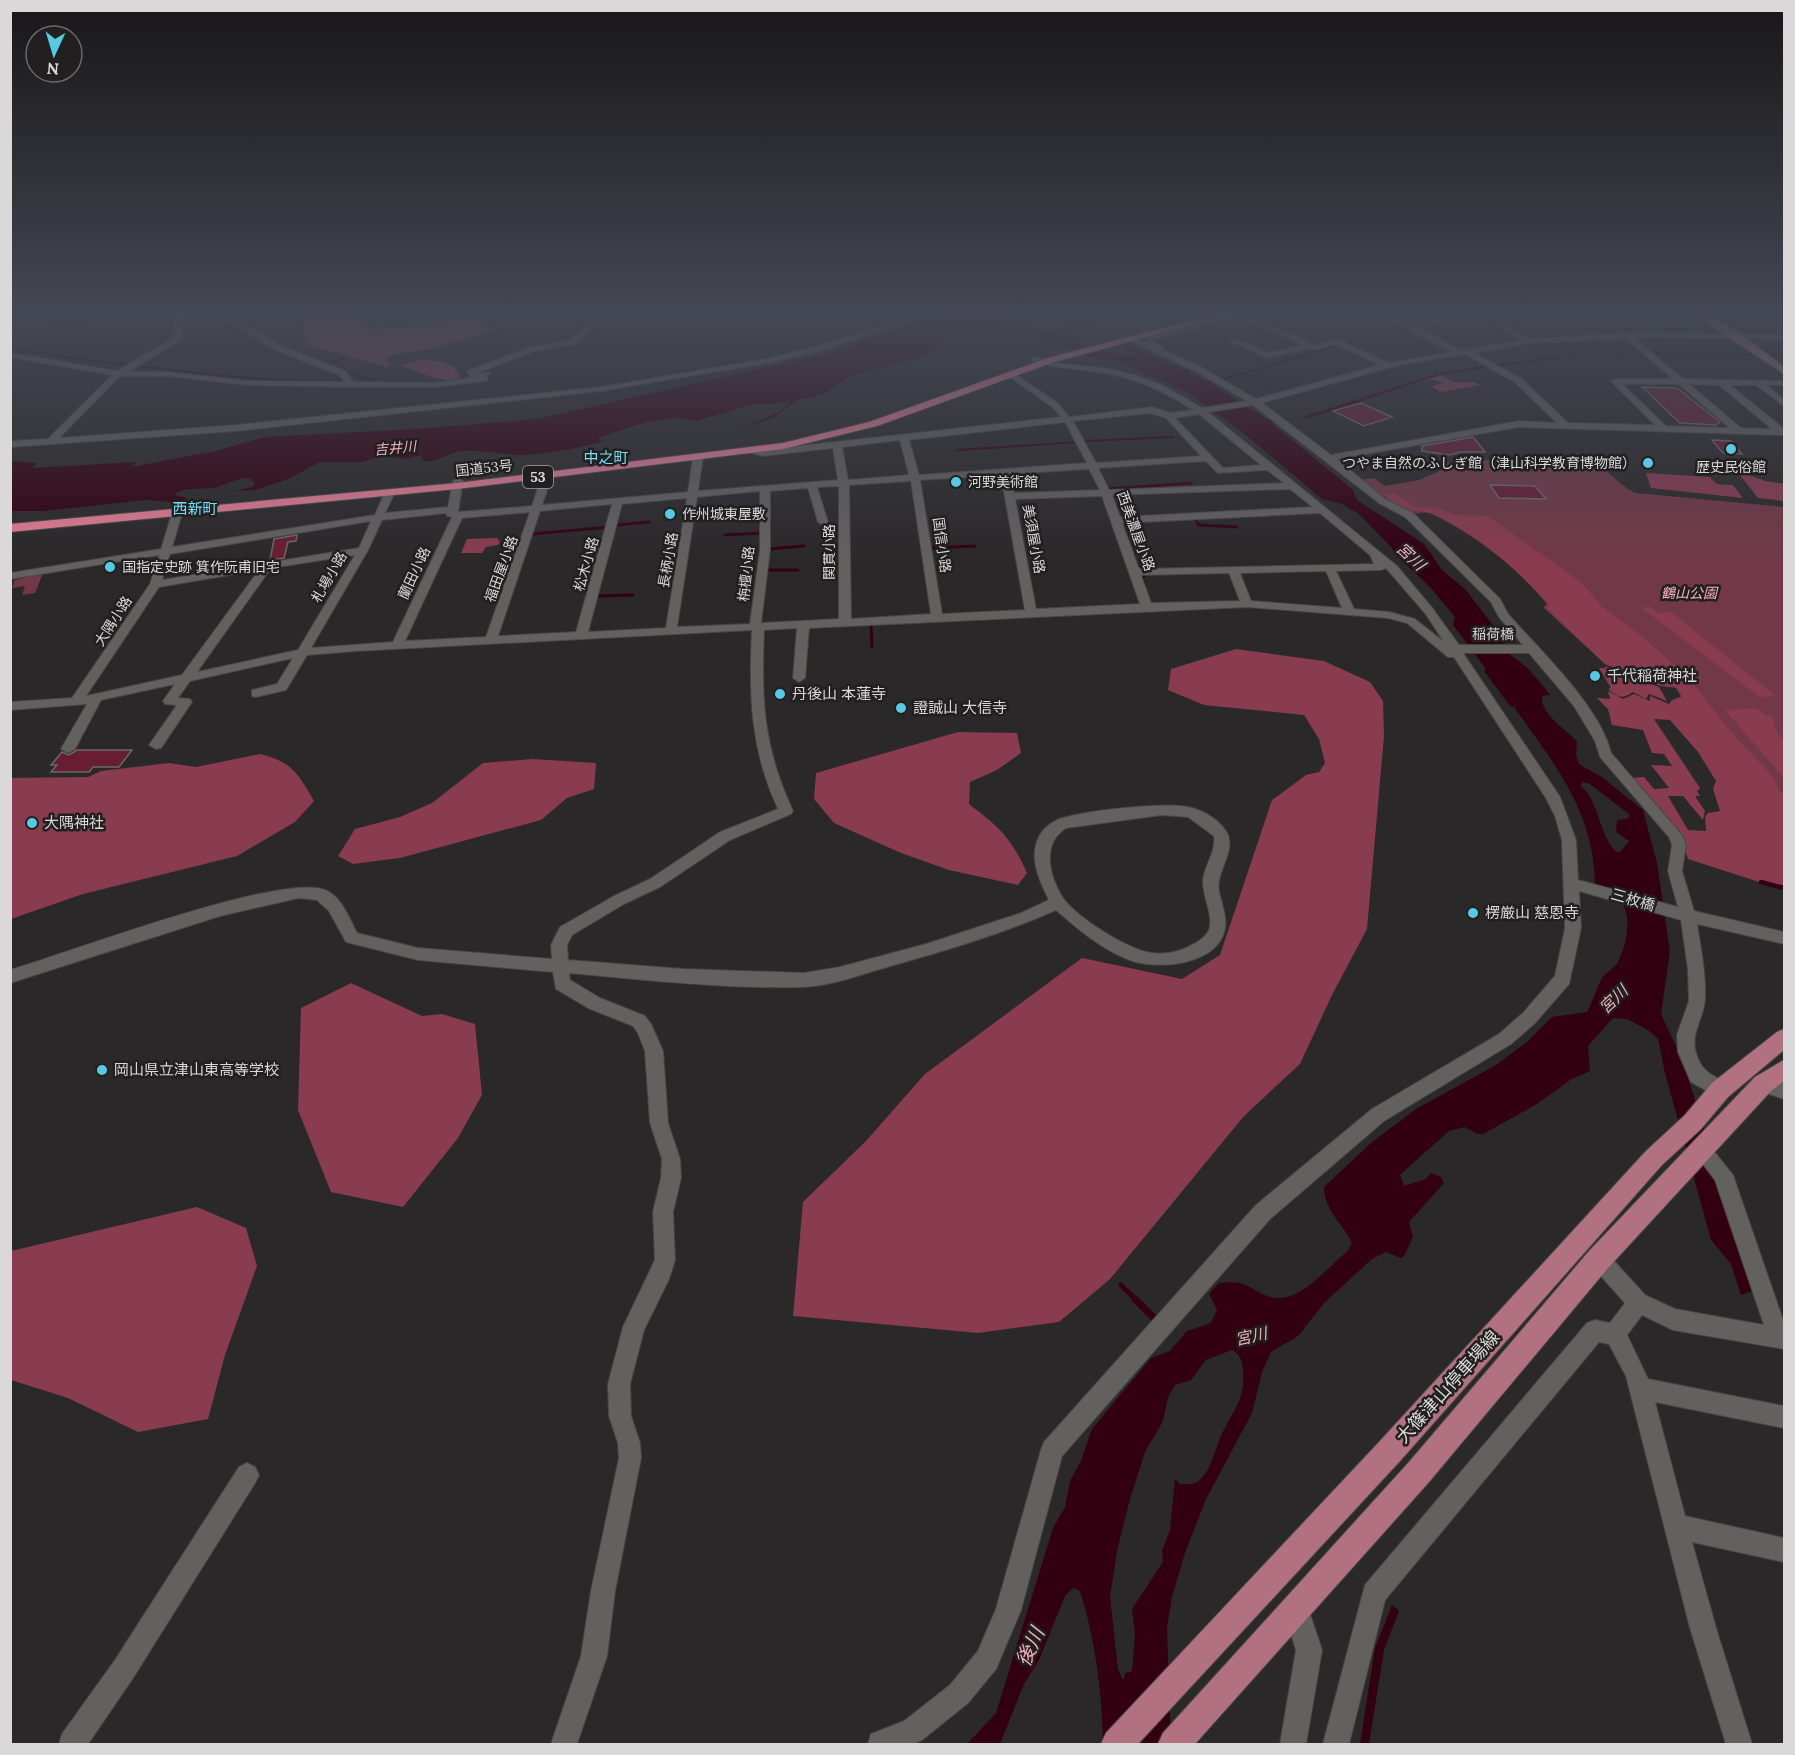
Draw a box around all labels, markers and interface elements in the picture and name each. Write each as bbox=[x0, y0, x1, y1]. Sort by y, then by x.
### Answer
north arrow bbox=[24, 24, 84, 84]
text: N bbox=[46, 59, 60, 79]
water label: 吉井川 bbox=[373, 437, 419, 459]
marker: 歴史民俗館 bbox=[1724, 442, 1738, 456]
district label: 中之町 bbox=[583, 448, 629, 467]
place label: つやま自然のふしぎ館（津山科学教育博物館） bbox=[1342, 454, 1636, 472]
street label: 国道53号 bbox=[454, 456, 514, 480]
marker: つやま自然のふしぎ館（津山科学教育博物館） bbox=[1641, 456, 1655, 470]
place label: 歴史民俗館 bbox=[1696, 458, 1766, 476]
road number: 53 bbox=[523, 466, 553, 488]
place label: 河野美術館 bbox=[968, 473, 1038, 491]
marker: 河野美術館 bbox=[949, 475, 963, 489]
street label: 西美濃屋小路 bbox=[1113, 488, 1159, 574]
district label: 西新町 bbox=[172, 499, 218, 518]
street label: 美須屋小路 bbox=[1019, 503, 1049, 575]
place label: 作州城東屋敷 bbox=[682, 505, 766, 523]
marker: 作州城東屋敷 bbox=[663, 507, 677, 521]
street label: 国信小路 bbox=[929, 516, 955, 574]
street label: 関貫小路 bbox=[820, 524, 838, 580]
street label: 長柄小路 bbox=[654, 531, 682, 589]
street label: 福田屋小路 bbox=[481, 533, 521, 605]
street label: 松木小路 bbox=[570, 535, 602, 593]
water label: 宮川 bbox=[1392, 538, 1431, 576]
street label: 蘭田小路 bbox=[394, 544, 434, 602]
street label: 栴檀小路 bbox=[734, 545, 758, 603]
street label: 札場小路 bbox=[307, 548, 351, 606]
place label: 国指定史跡 箕作阮甫旧宅 bbox=[122, 558, 280, 576]
marker: 国指定史跡 箕作阮甫旧宅 bbox=[103, 560, 117, 574]
park label: 鶴山公園 bbox=[1661, 584, 1719, 602]
street label: 大隅小路 bbox=[90, 593, 136, 649]
street label: 稲荷橋 bbox=[1472, 625, 1514, 643]
place label: 千代稲荷神社 bbox=[1607, 666, 1697, 685]
marker: 千代稲荷神社 bbox=[1588, 669, 1602, 683]
place label: 丹後山 本蓮寺 bbox=[792, 684, 886, 703]
marker: 丹後山 本蓮寺 bbox=[773, 687, 787, 701]
place label: 證誠山 大信寺 bbox=[913, 698, 1007, 717]
marker: 證誠山 大信寺 bbox=[894, 701, 908, 715]
place label: 大隅神社 bbox=[44, 813, 104, 832]
marker: 大隅神社 bbox=[25, 816, 39, 830]
street label: 三枚橋 bbox=[1609, 884, 1657, 915]
place label: 楞厳山 慈恩寺 bbox=[1485, 903, 1579, 922]
marker: 楞厳山 慈恩寺 bbox=[1466, 906, 1480, 920]
water label: 宮川 bbox=[1595, 979, 1633, 1017]
place label: 岡山県立津山東高等学校 bbox=[114, 1060, 279, 1079]
marker: 岡山県立津山東高等学校 bbox=[95, 1063, 109, 1077]
water label: 宮川 bbox=[1233, 1322, 1271, 1349]
street label: 大篠津山停車場線 bbox=[1391, 1325, 1504, 1448]
water label: 後川 bbox=[1010, 1622, 1050, 1670]

